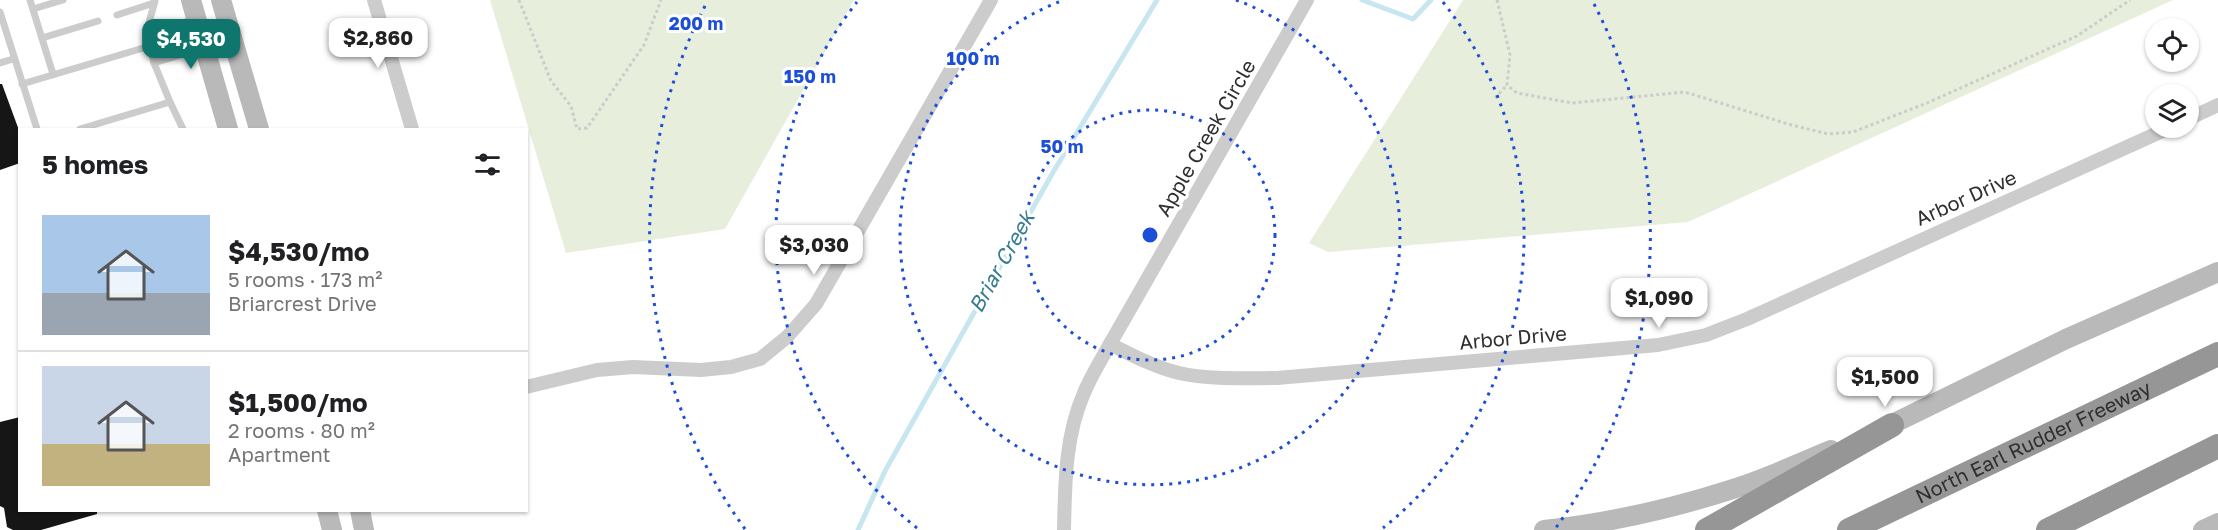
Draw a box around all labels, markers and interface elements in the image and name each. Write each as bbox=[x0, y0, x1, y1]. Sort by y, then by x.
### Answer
text: 200 m bbox=[669, 12, 723, 34]
pin: $2,860 bbox=[329, 18, 427, 69]
map controls bbox=[2145, 18, 2199, 138]
button: locate bbox=[2145, 18, 2199, 72]
pin: $4,530 bbox=[142, 19, 240, 70]
text: $2,860 bbox=[343, 25, 413, 49]
text: $4,530 bbox=[156, 26, 226, 50]
text: 100 m bbox=[947, 47, 999, 69]
street label: Apple Creek Circle bbox=[1151, 55, 1260, 220]
text: 150 m bbox=[784, 65, 836, 87]
button: layers bbox=[2145, 84, 2199, 138]
text: 50 m bbox=[1041, 135, 1083, 157]
icon: filters bbox=[471, 148, 504, 181]
text: 5 homes bbox=[42, 149, 148, 180]
street label: Arbor Drive bbox=[1911, 164, 2020, 230]
water label: Briar Creek bbox=[963, 205, 1041, 317]
pin: $3,030 bbox=[765, 225, 863, 276]
centre of rings bbox=[1140, 225, 1160, 245]
text: $3,030 bbox=[779, 232, 849, 256]
text: $4,530/mo bbox=[228, 236, 369, 267]
icon: home bbox=[90, 239, 162, 311]
text: 5 rooms · 173 m² bbox=[228, 267, 382, 291]
pin: $1,090 bbox=[1610, 278, 1708, 329]
text: $1,090 bbox=[1625, 285, 1693, 309]
text: Briarcrest Drive bbox=[228, 291, 377, 315]
street label: Arbor Drive bbox=[1458, 320, 1568, 354]
pin: $1,500 bbox=[1836, 357, 1934, 408]
text: $1,500 bbox=[1851, 364, 1919, 388]
street label: North Earl Rudder Freeway bbox=[1911, 375, 2154, 508]
text: $1,500/mo bbox=[228, 387, 368, 418]
icon: home bbox=[90, 390, 162, 462]
text: 2 rooms · 80 m² bbox=[228, 418, 375, 442]
text: Apartment bbox=[228, 442, 331, 466]

